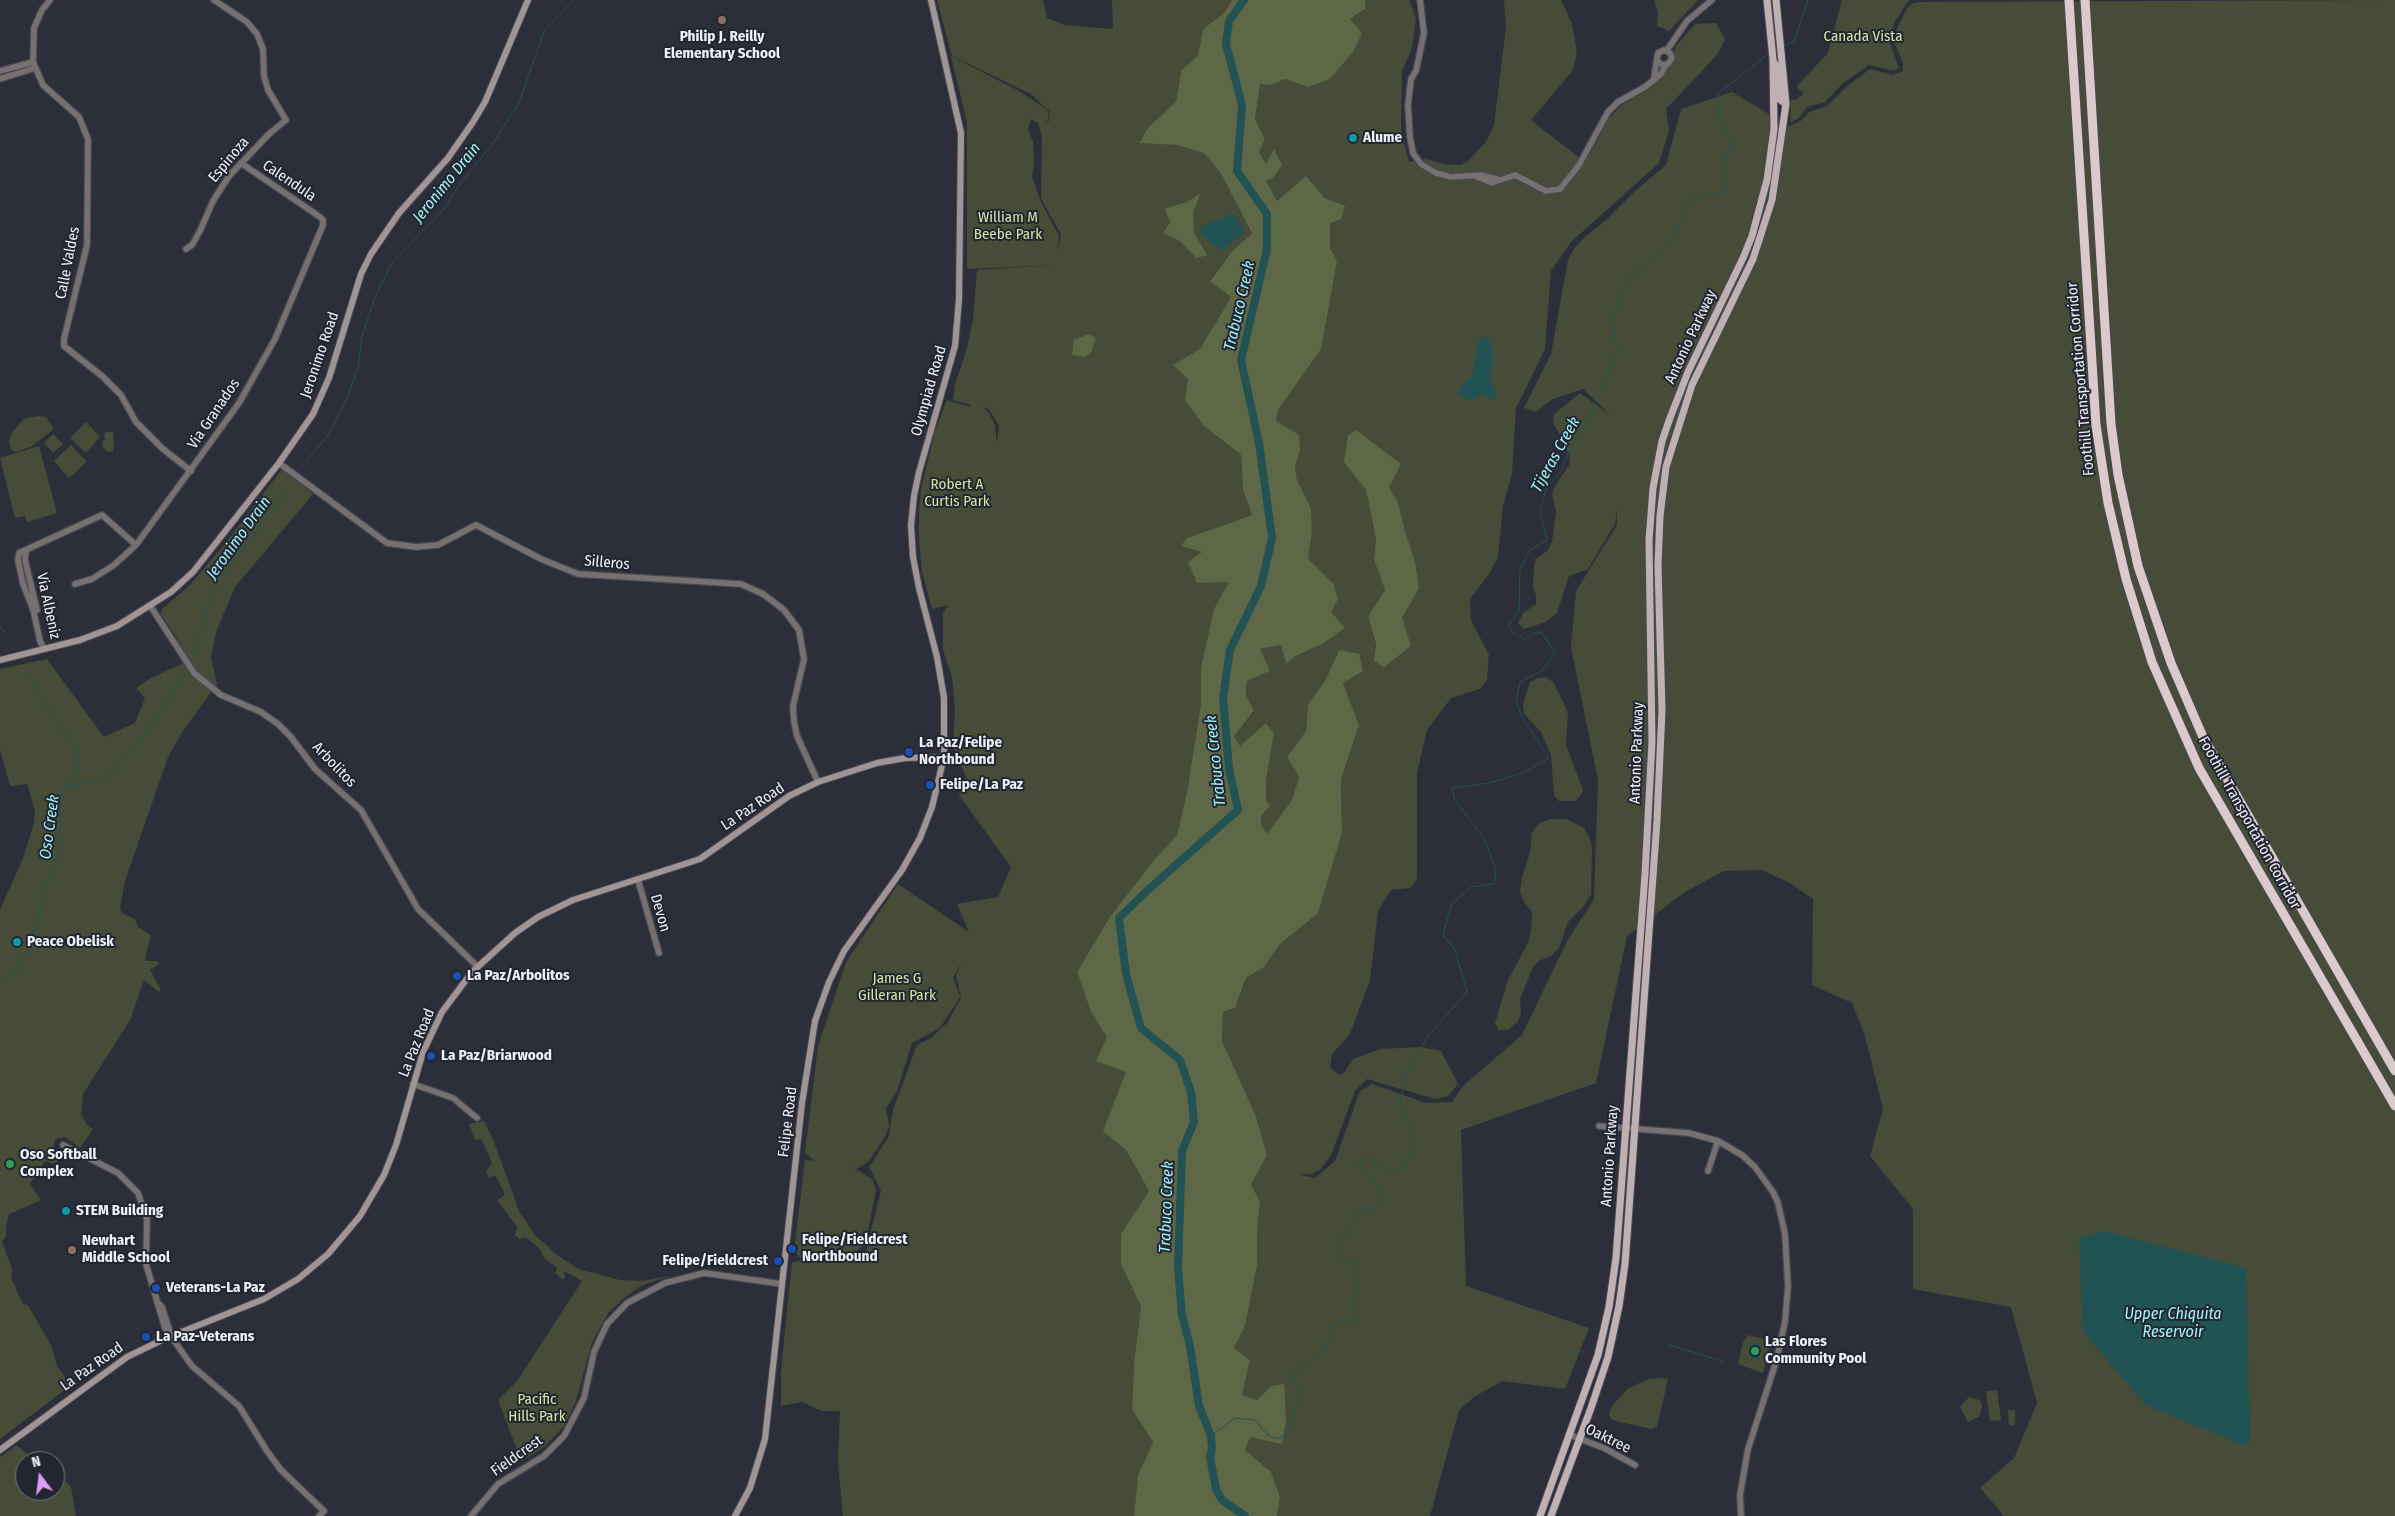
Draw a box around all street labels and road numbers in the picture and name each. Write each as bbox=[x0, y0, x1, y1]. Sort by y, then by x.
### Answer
street label: Espinoza bbox=[205, 134, 253, 186]
street label: Calendula bbox=[259, 156, 319, 206]
street label: Calle Valdes bbox=[52, 225, 84, 301]
street label: Foothill Transportation Corridor bbox=[2064, 281, 2098, 477]
street label: Antonio Parkway bbox=[1661, 287, 1721, 387]
street label: Jeronimo Road bbox=[297, 310, 343, 400]
street label: Olympiad Road bbox=[908, 344, 950, 438]
street label: Via Granados bbox=[184, 376, 244, 452]
street label: Silleros bbox=[584, 552, 630, 574]
street label: Via Albeniz bbox=[32, 571, 64, 641]
street label: Antonio Parkway bbox=[1626, 702, 1648, 804]
street label: Foothill Transportation Corridor bbox=[2194, 734, 2304, 912]
street label: Arbolitos bbox=[308, 739, 360, 791]
street label: La Paz Road bbox=[718, 779, 788, 835]
street label: Devon bbox=[646, 892, 674, 934]
street label: La Paz Road bbox=[395, 1006, 439, 1080]
street label: Felipe Road bbox=[775, 1086, 801, 1158]
street label: Antonio Parkway bbox=[1597, 1105, 1623, 1207]
street label: La Paz Road bbox=[57, 1339, 127, 1395]
street label: Oaktree bbox=[1582, 1420, 1634, 1458]
street label: Fieldcrest bbox=[488, 1432, 546, 1480]

